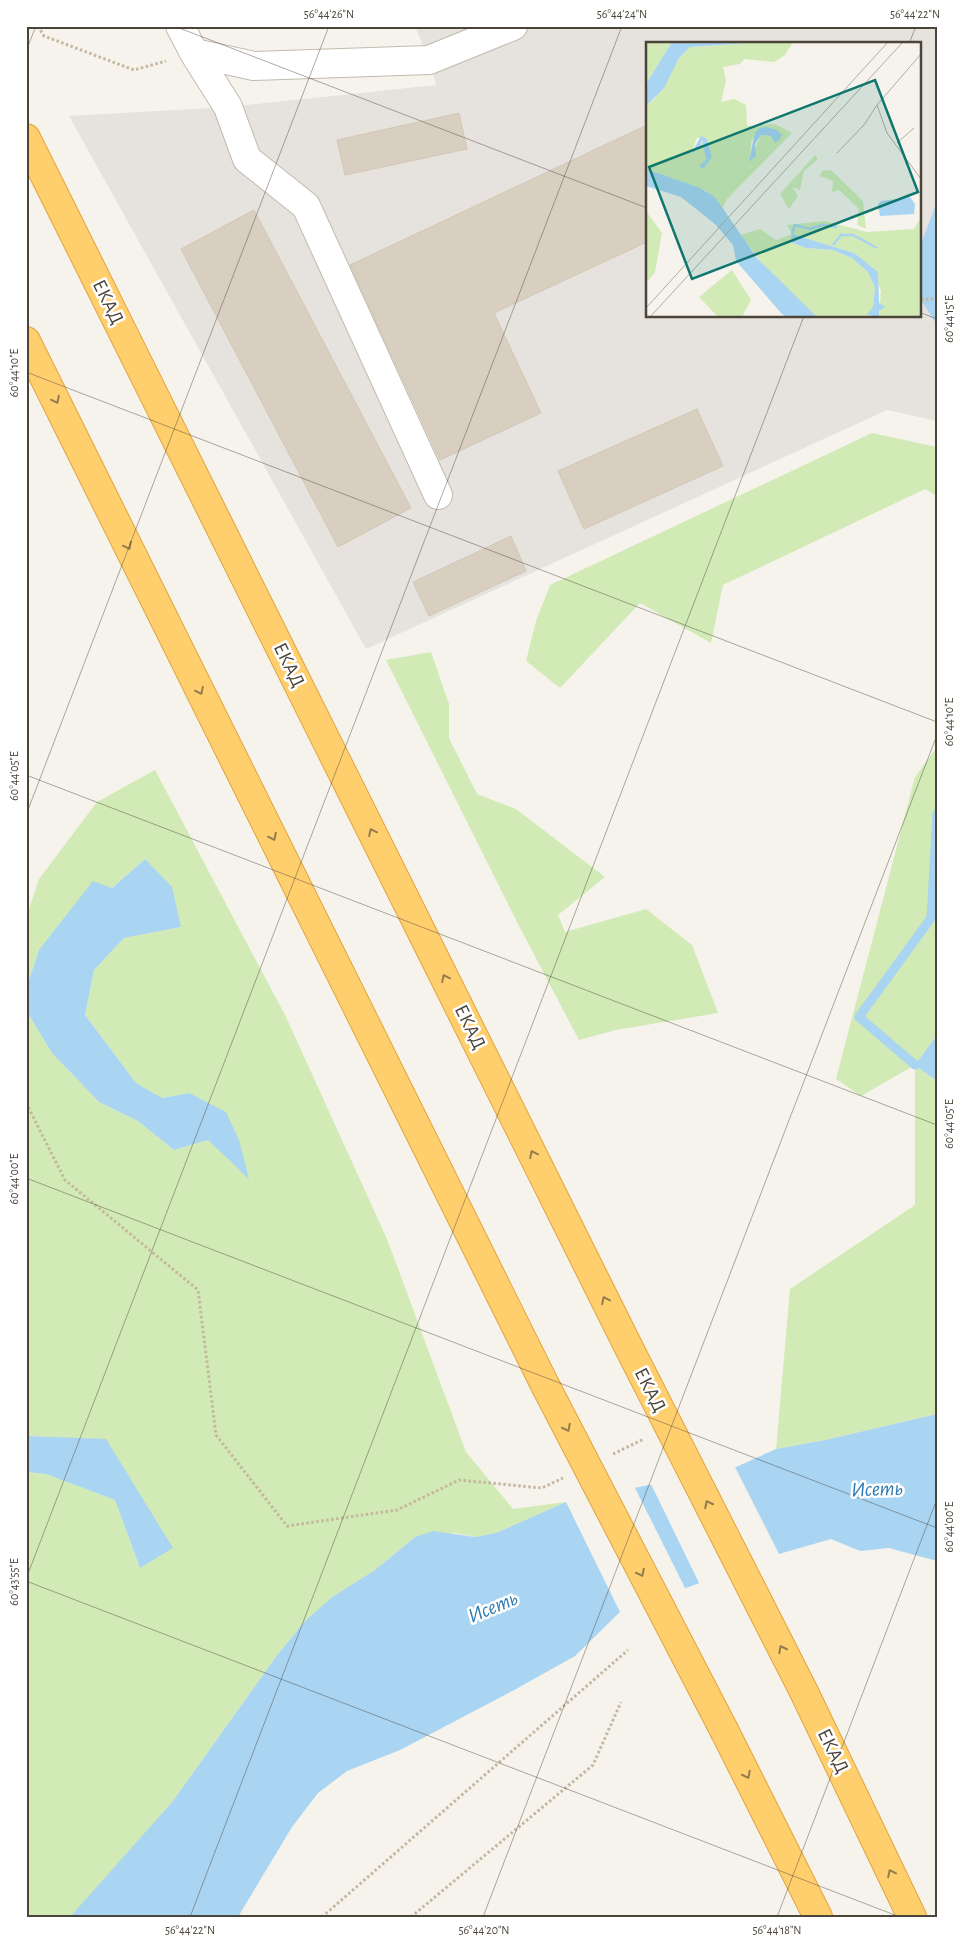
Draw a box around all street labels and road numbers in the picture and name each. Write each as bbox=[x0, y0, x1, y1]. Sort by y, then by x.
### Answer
street label: ЕКАД bbox=[89, 277, 127, 327]
street label: ЕКАД bbox=[270, 640, 308, 690]
street label: ЕКАД bbox=[451, 1002, 489, 1052]
street label: ЕКАД bbox=[630, 1365, 670, 1415]
street label: ЕКАД bbox=[814, 1726, 852, 1776]

